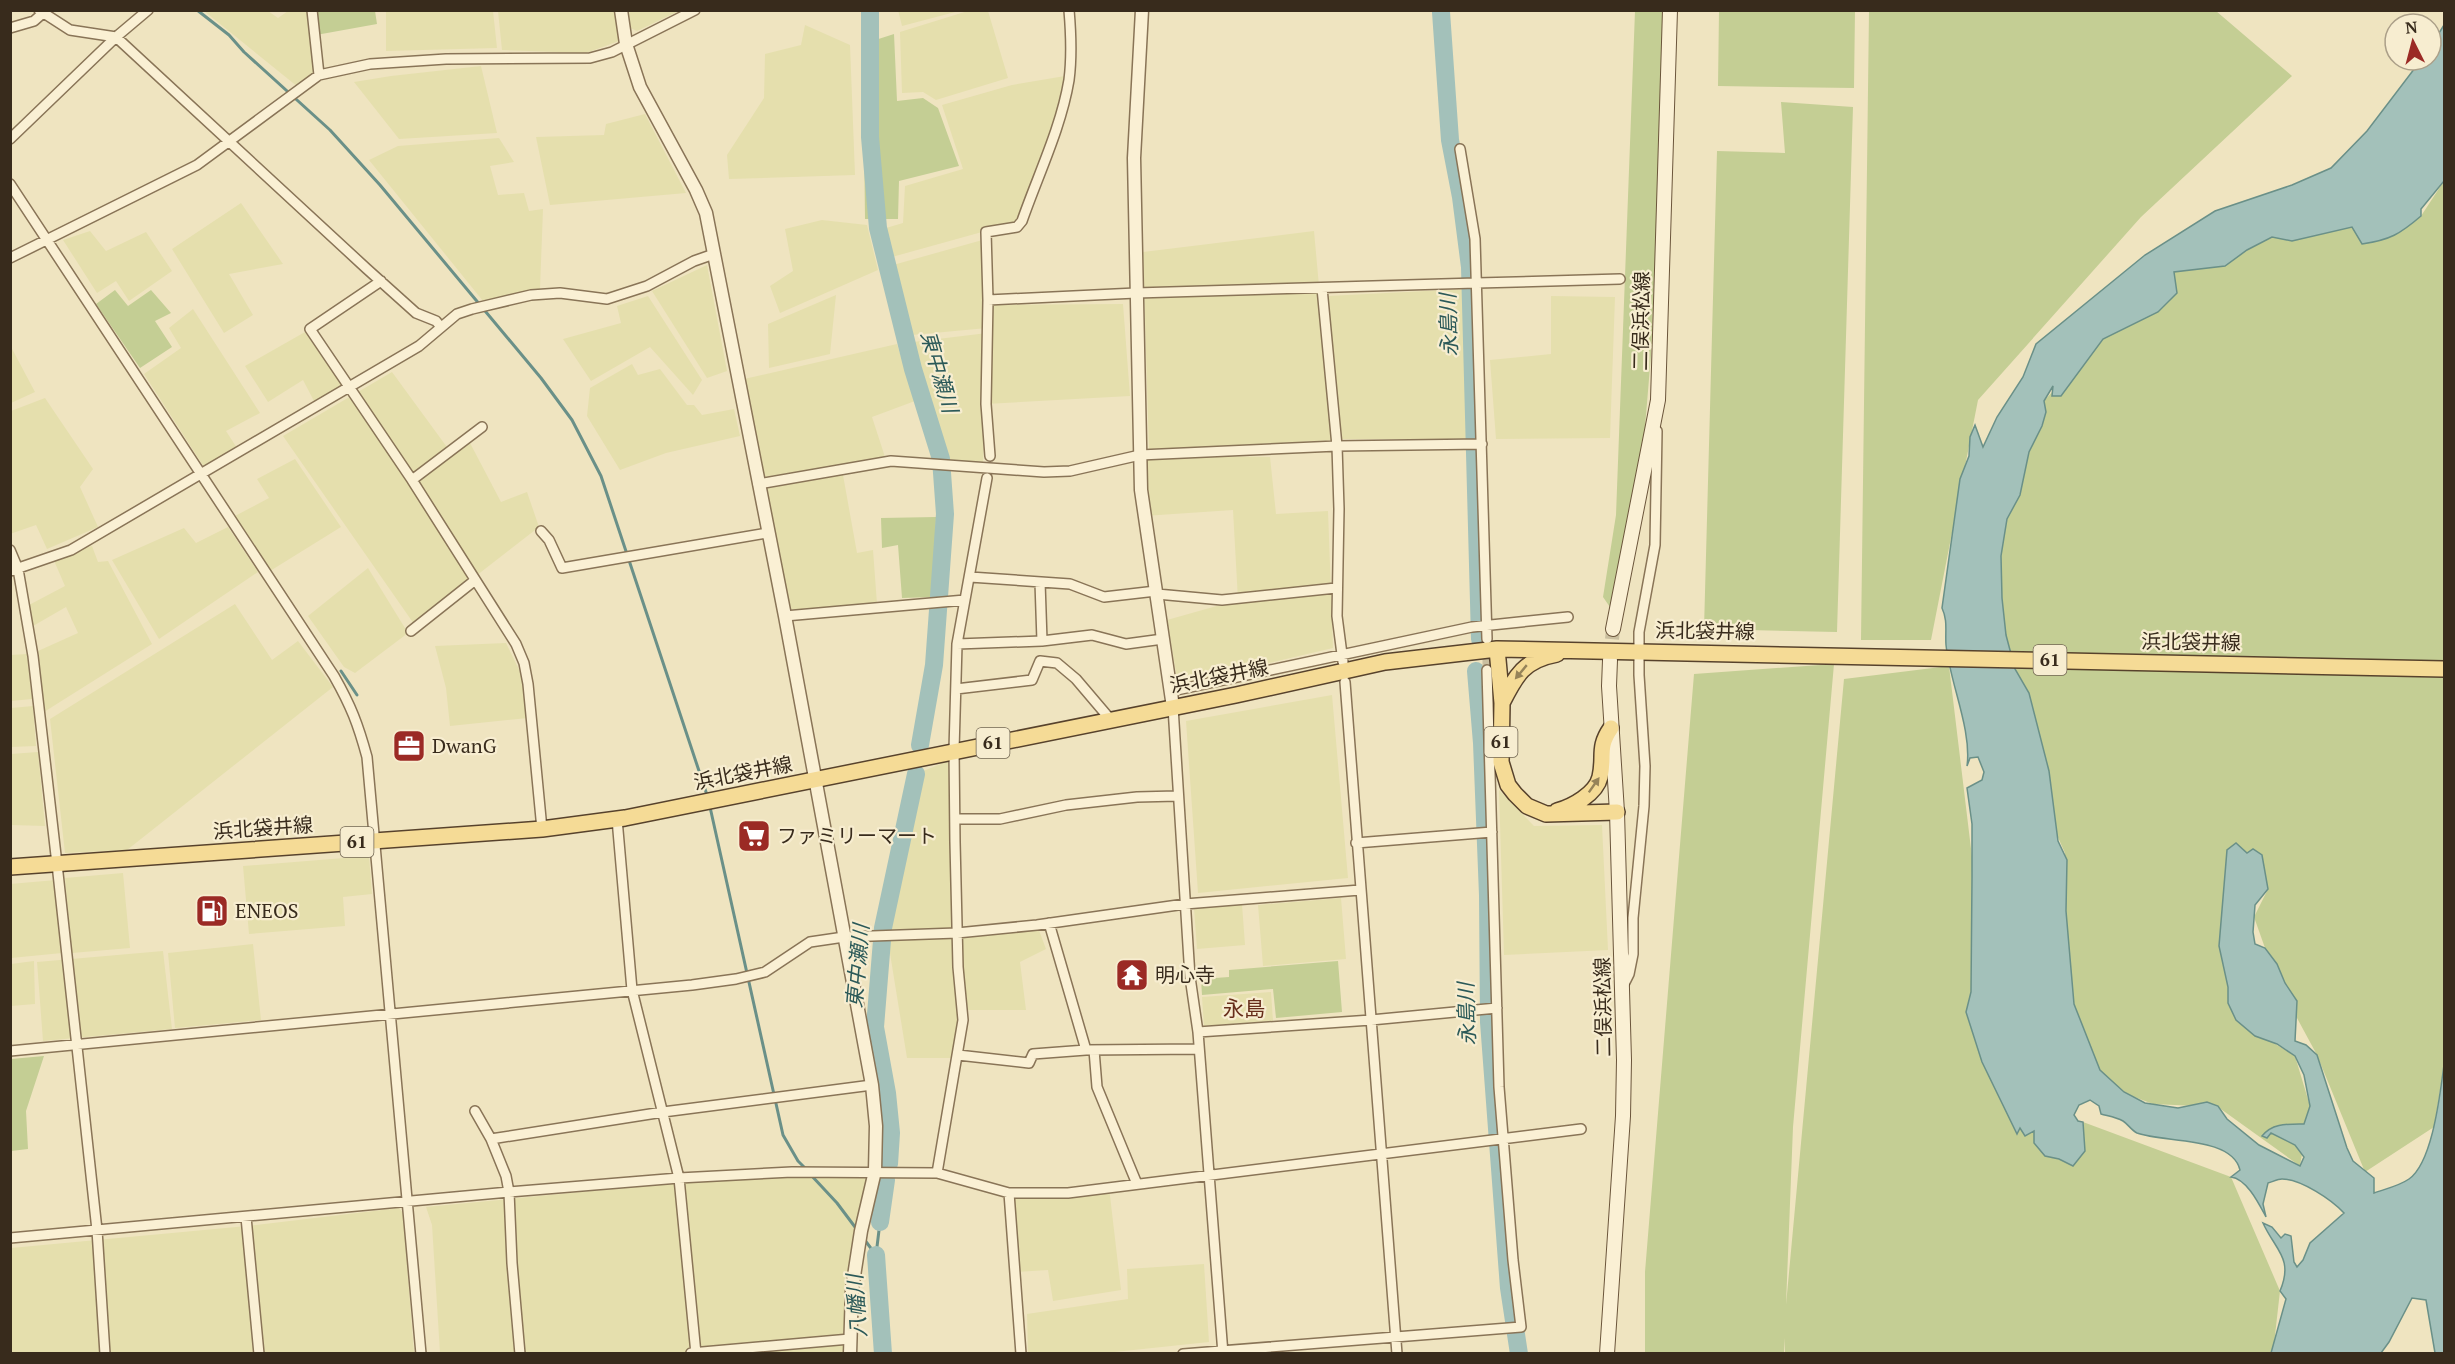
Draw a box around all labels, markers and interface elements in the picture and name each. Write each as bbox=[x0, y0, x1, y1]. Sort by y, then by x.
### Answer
north arrow bbox=[2383, 12, 2443, 72]
text: N bbox=[2404, 16, 2419, 39]
street label: 二俣浜松線 bbox=[1626, 271, 1655, 371]
water label: 永島川 bbox=[1433, 291, 1463, 357]
water label: 東中瀬川 bbox=[915, 327, 966, 418]
street label: 浜北袋井線 bbox=[1655, 616, 1755, 645]
street label: 浜北袋井線 bbox=[2141, 627, 2241, 656]
road number: 61 bbox=[2034, 645, 2066, 675]
street label: 浜北袋井線 bbox=[1167, 653, 1271, 698]
one-way arrow bbox=[1515, 664, 1528, 679]
road number: 61 bbox=[1484, 727, 1518, 757]
office icon: DwanG bbox=[391, 728, 427, 764]
road number: 61 bbox=[976, 728, 1010, 758]
place label: DwanG bbox=[432, 732, 497, 759]
street label: 浜北袋井線 bbox=[691, 750, 795, 795]
one-way arrow bbox=[1588, 778, 1600, 794]
street label: 浜北袋井線 bbox=[212, 811, 314, 844]
supermarket icon: ファミリーマート bbox=[736, 818, 772, 854]
place label: ファミリーマート bbox=[777, 822, 937, 849]
road number: 61 bbox=[340, 827, 374, 857]
fuel station icon: ENEOS bbox=[194, 893, 230, 929]
place label: ENEOS bbox=[235, 897, 298, 924]
water label: 東中瀬川 bbox=[839, 921, 875, 1009]
temple icon: 明心寺 bbox=[1114, 957, 1150, 993]
street label: 二俣浜松線 bbox=[1588, 957, 1617, 1057]
place label: 明心寺 bbox=[1155, 961, 1215, 988]
water label: 永島川 bbox=[1451, 980, 1481, 1046]
district label: 永島 bbox=[1223, 994, 1265, 1022]
water label: 八幡川 bbox=[840, 1272, 872, 1338]

